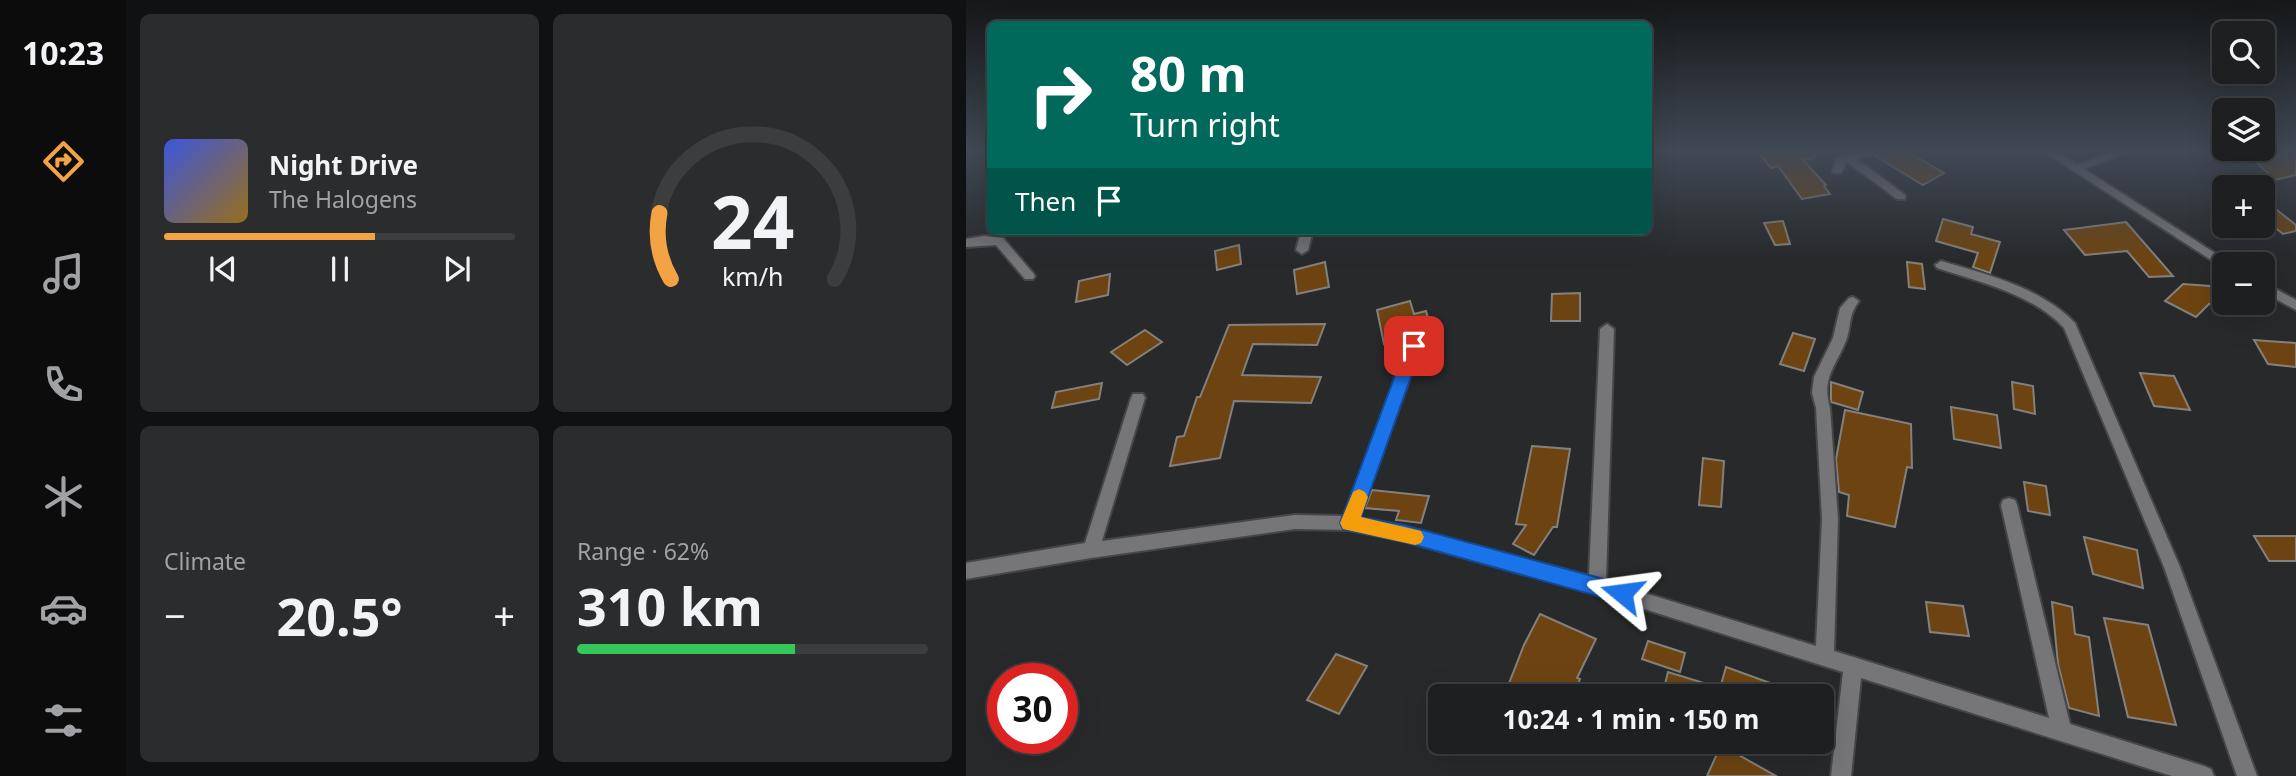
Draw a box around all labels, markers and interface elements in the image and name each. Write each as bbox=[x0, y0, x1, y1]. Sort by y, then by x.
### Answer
map controls bbox=[2212, 21, 2275, 315]
button: search bbox=[2212, 21, 2275, 84]
text: 10:23 bbox=[22, 31, 104, 74]
text: 80 m bbox=[1130, 40, 1247, 106]
icon: right bbox=[1015, 49, 1106, 140]
button: layers bbox=[2212, 98, 2275, 161]
text: Turn right bbox=[1130, 103, 1280, 146]
icon: directions bbox=[39, 137, 88, 186]
text: Night Drive bbox=[269, 147, 418, 183]
text: 24 bbox=[711, 172, 794, 271]
button: + bbox=[2212, 175, 2275, 238]
icon: arrive bbox=[1090, 182, 1128, 220]
text: The Halogens bbox=[269, 183, 417, 215]
text: Then bbox=[1015, 183, 1076, 219]
icon: music bbox=[39, 249, 88, 298]
icon: previous bbox=[204, 250, 242, 288]
icon: pause bbox=[321, 250, 359, 288]
icon: next bbox=[438, 250, 476, 288]
button: − bbox=[2212, 252, 2275, 315]
text: km/h bbox=[722, 259, 783, 293]
pin bbox=[1384, 316, 1444, 376]
icon: arrive bbox=[1395, 327, 1433, 365]
icon: phone bbox=[39, 360, 88, 409]
icon: climate bbox=[39, 472, 88, 521]
text: Range · 62% bbox=[577, 535, 709, 567]
text: Climate bbox=[164, 545, 246, 577]
position arrow bbox=[1585, 556, 1659, 630]
text: 310 km bbox=[577, 570, 763, 641]
text: 20.5° bbox=[277, 580, 402, 651]
icon: car bbox=[39, 584, 88, 633]
text: − bbox=[164, 589, 186, 641]
text: + bbox=[493, 589, 515, 641]
speed limit sign: 30 bbox=[987, 663, 1078, 754]
icon: filters bbox=[39, 696, 88, 745]
text: 10:24 · 1 min · 150 m bbox=[1503, 701, 1759, 737]

